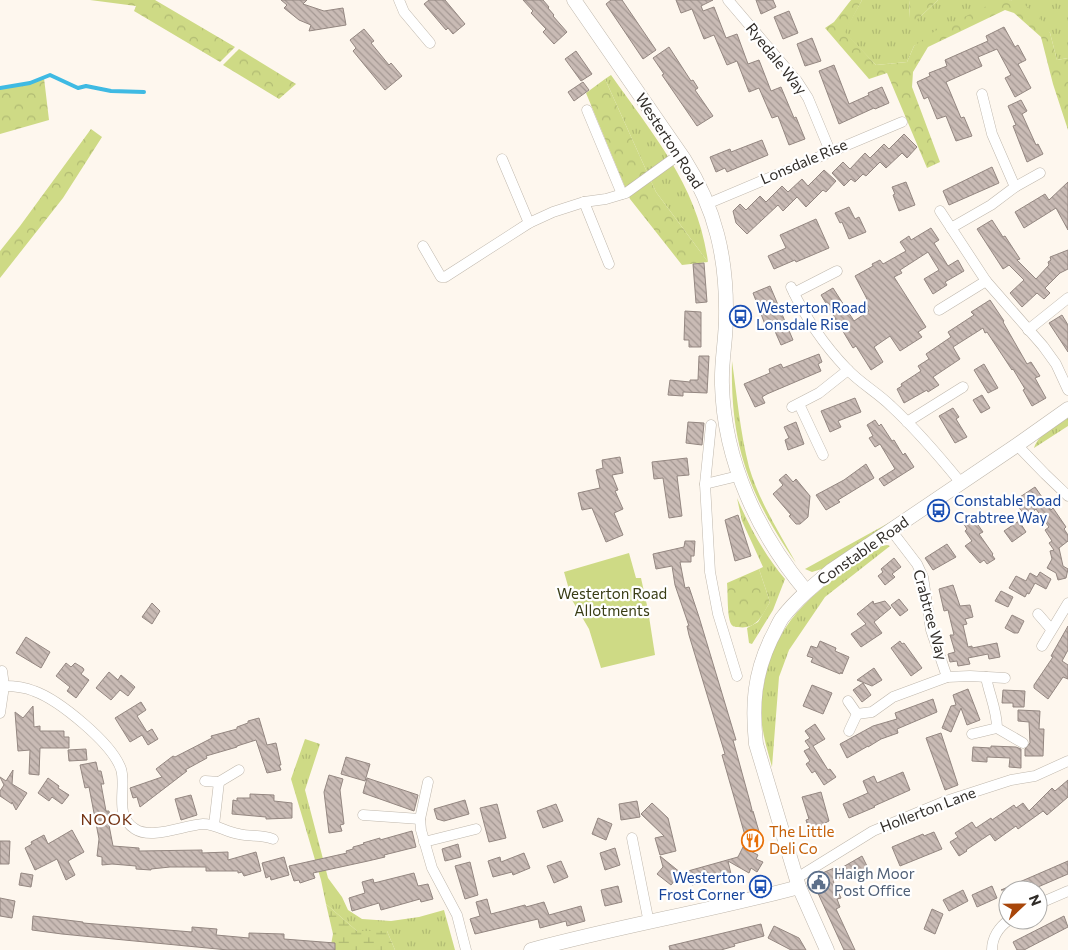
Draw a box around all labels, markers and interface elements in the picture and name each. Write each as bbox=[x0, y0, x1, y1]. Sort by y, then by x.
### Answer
street label: Ryedale Way bbox=[743, 19, 811, 98]
street label: Westerton Road bbox=[632, 89, 707, 192]
street label: Lonsdale Rise bbox=[757, 135, 850, 187]
place label: Westerton Road Lonsdale Rise bbox=[756, 298, 866, 333]
bus stop icon: Westerton Road Lonsdale Rise bbox=[728, 305, 752, 329]
place label: Constable Road Crabtree Way bbox=[954, 491, 1061, 526]
bus stop icon: Constable Road Crabtree Way bbox=[926, 498, 950, 522]
street label: Constable Road bbox=[813, 512, 911, 588]
street label: Crabtree Way bbox=[910, 567, 952, 662]
park label: Westerton Road Allotments bbox=[557, 584, 667, 619]
street label: Hollerton Lane bbox=[877, 783, 978, 836]
district label: NOOK bbox=[81, 809, 133, 828]
place label: The Little Deli Co bbox=[769, 822, 835, 857]
restaurant icon: The Little Deli Co bbox=[741, 829, 765, 853]
place label: Haigh Moor Post Office bbox=[834, 864, 915, 899]
place label: Westerton Frost Corner bbox=[659, 868, 745, 903]
public building icon: Haigh Moor Post Office bbox=[806, 871, 830, 895]
bus stop icon: Westerton Frost Corner bbox=[749, 875, 773, 899]
north arrow bbox=[998, 880, 1048, 930]
text: N bbox=[1026, 892, 1045, 908]

